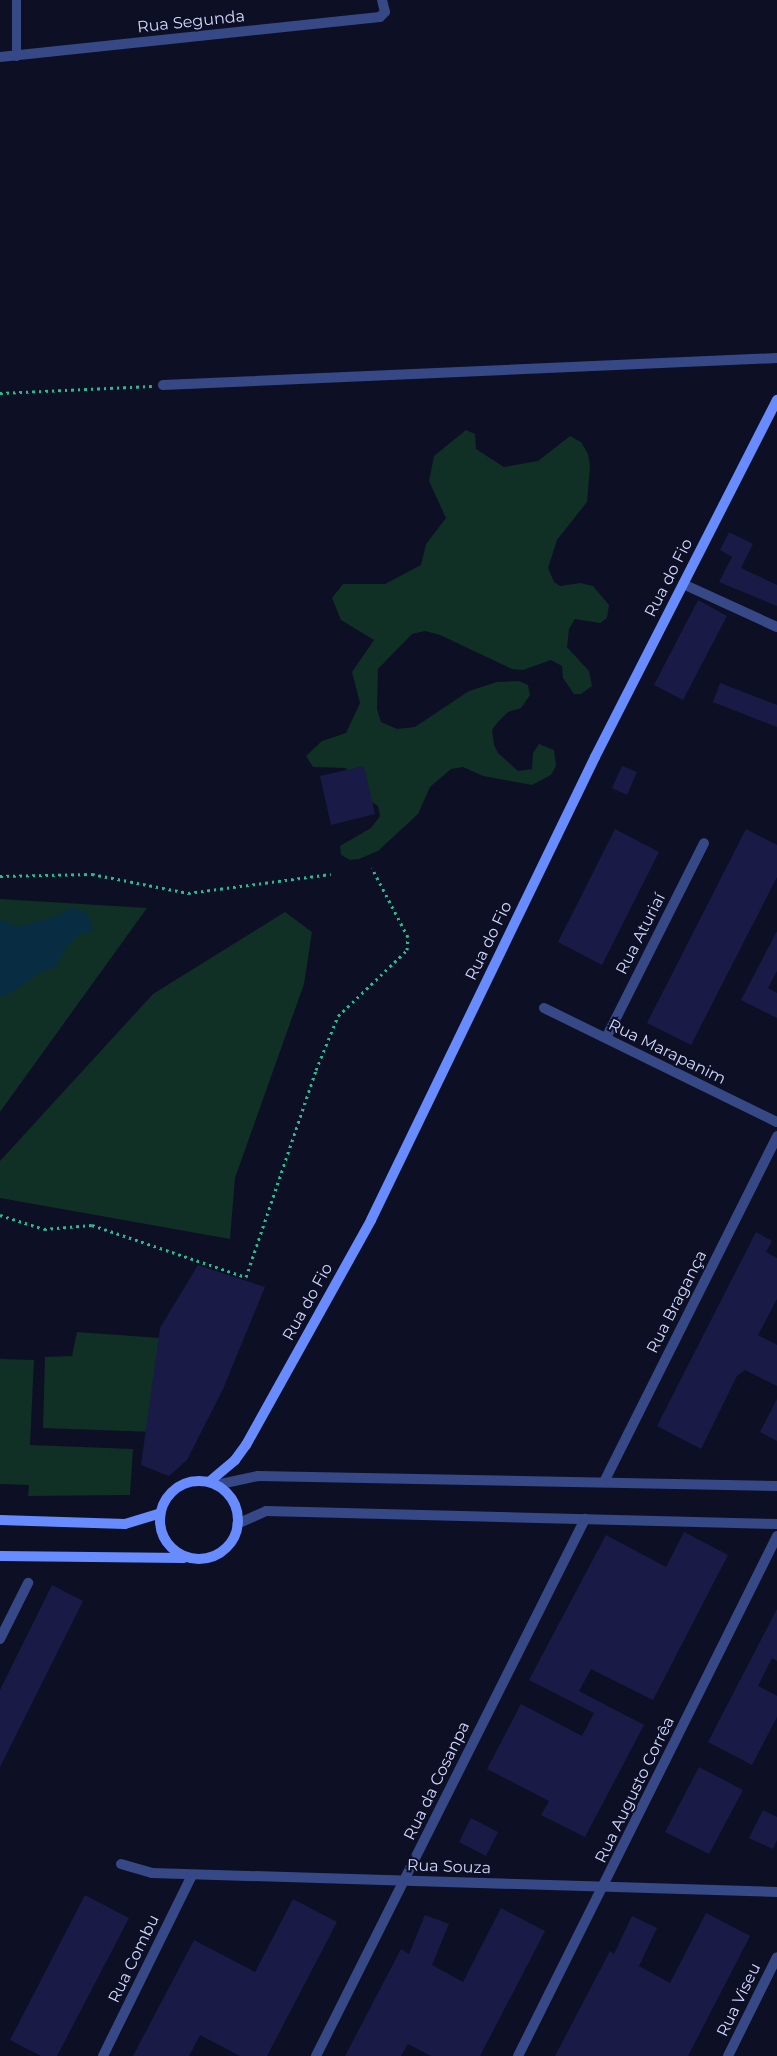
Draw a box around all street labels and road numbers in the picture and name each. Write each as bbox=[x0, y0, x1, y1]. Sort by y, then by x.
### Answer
street label: Rua Segunda bbox=[136, 7, 246, 37]
street label: Rua do Fio bbox=[641, 536, 697, 620]
street label: Rua Aturiaí bbox=[612, 890, 670, 978]
street label: Rua do Fio bbox=[462, 898, 516, 984]
street label: Rua Marapanim bbox=[605, 1015, 729, 1089]
street label: Rua Bragança bbox=[643, 1247, 711, 1357]
street label: Rua do Fio bbox=[279, 1260, 337, 1344]
street label: Rua Augusto Corrêa bbox=[591, 1714, 679, 1866]
street label: Rua da Cosanpa bbox=[400, 1718, 474, 1844]
street label: Rua Souza bbox=[407, 1856, 491, 1878]
street label: Rua Combu bbox=[104, 1912, 164, 2006]
street label: Rua Viseu bbox=[713, 1960, 765, 2040]

